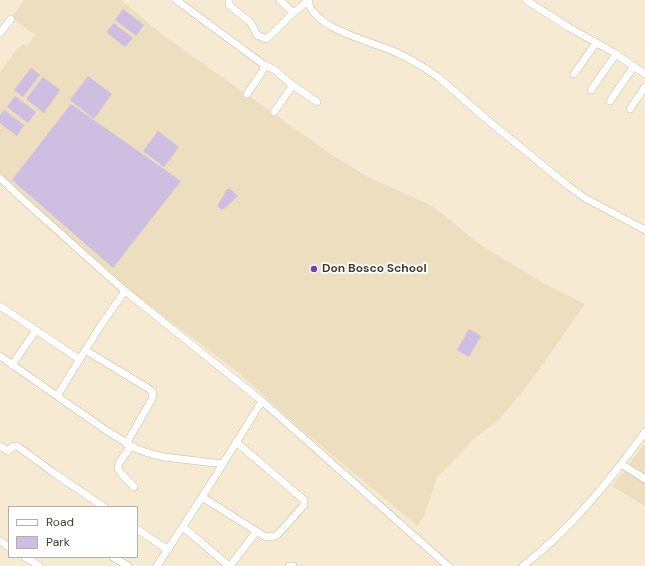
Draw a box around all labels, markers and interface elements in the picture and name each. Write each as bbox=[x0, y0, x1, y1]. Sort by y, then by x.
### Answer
place label: Don Bosco School bbox=[322, 262, 427, 276]
marker: Don Bosco School bbox=[309, 264, 319, 274]
legend bbox=[8, 506, 138, 558]
text: Road bbox=[46, 514, 74, 530]
text: Park bbox=[46, 534, 70, 550]

